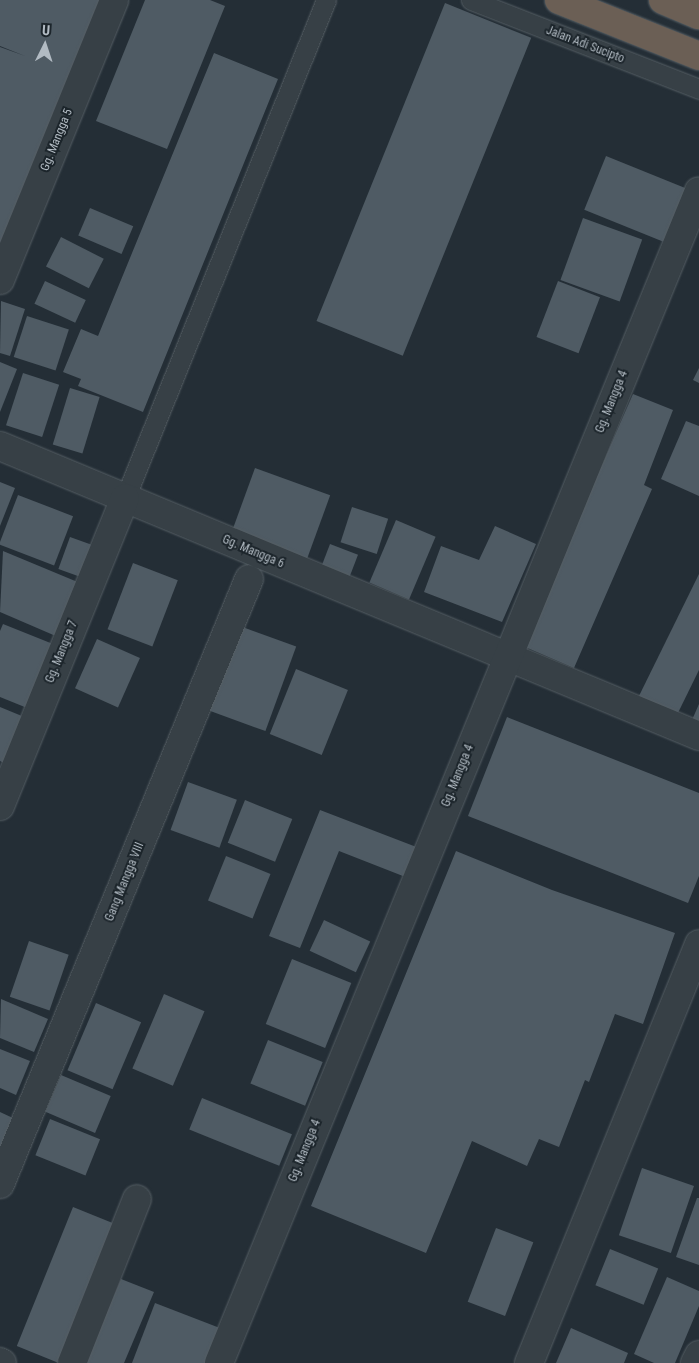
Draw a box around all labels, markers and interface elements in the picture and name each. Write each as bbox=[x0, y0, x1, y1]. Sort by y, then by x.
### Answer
north arrow bbox=[20, 20, 70, 70]
text: U bbox=[41, 22, 51, 38]
street label: Jalan Adi Sucipto bbox=[544, 23, 626, 67]
street label: Gg. Mangga 5 bbox=[38, 107, 76, 173]
street label: Gg. Mangga 4 bbox=[593, 369, 631, 435]
street label: Gg. Mangga 6 bbox=[220, 533, 286, 571]
street label: Gg. Mangga 7 bbox=[43, 619, 81, 685]
street label: Gg. Mangga 4 bbox=[439, 743, 477, 809]
street label: Gang Mangga VIII bbox=[103, 840, 147, 924]
street label: Gg. Mangga 4 bbox=[286, 1118, 324, 1184]

